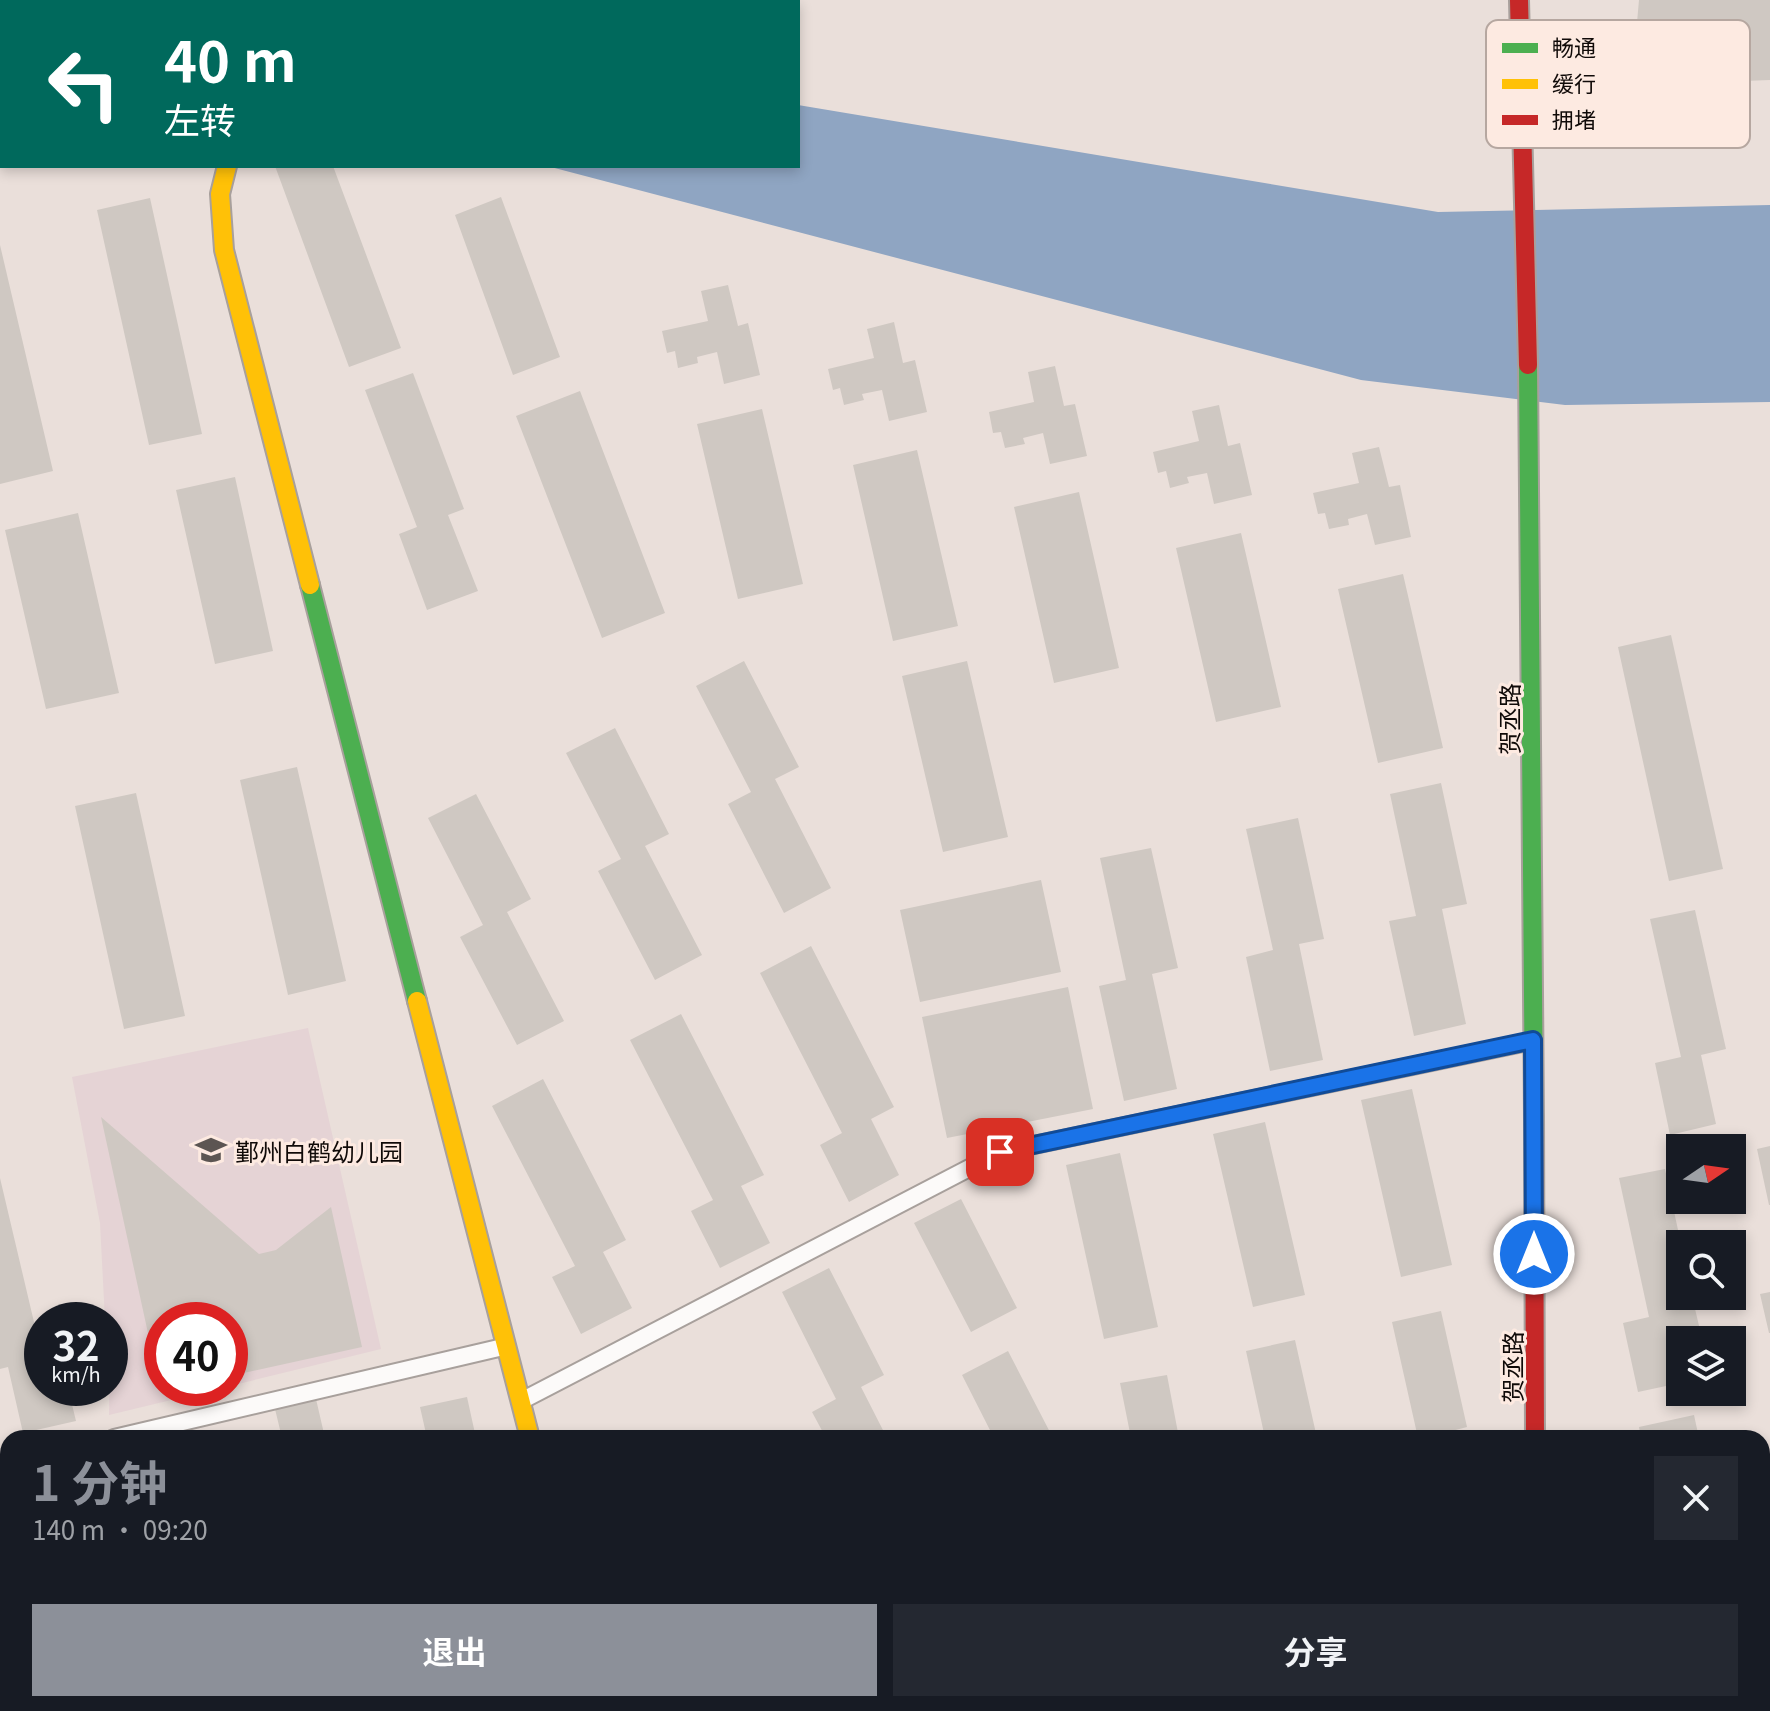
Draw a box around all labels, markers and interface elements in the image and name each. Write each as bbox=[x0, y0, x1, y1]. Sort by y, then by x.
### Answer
text: 40 m bbox=[164, 17, 297, 98]
legend bbox=[1486, 20, 1750, 148]
text: 畅通 bbox=[1552, 30, 1596, 62]
icon: left bbox=[32, 32, 136, 136]
text: 缓行 bbox=[1552, 66, 1596, 98]
text: 左转 bbox=[164, 92, 236, 144]
text: 拥堵 bbox=[1552, 102, 1596, 134]
street label: 贺丞路 bbox=[1491, 683, 1526, 755]
pin bbox=[966, 1118, 1034, 1186]
icon: arrive bbox=[978, 1130, 1022, 1174]
school or university icon: 鄞州白鹤幼儿园 bbox=[194, 1133, 228, 1167]
place label: 鄞州白鹤幼儿园 bbox=[235, 1133, 403, 1168]
north arrow bbox=[1666, 1134, 1746, 1214]
map controls bbox=[1666, 1134, 1746, 1406]
position arrow bbox=[1492, 1212, 1576, 1296]
button: search bbox=[1666, 1230, 1746, 1310]
speed limit sign: 40 bbox=[144, 1302, 248, 1406]
text: 32 bbox=[52, 1315, 100, 1373]
button: layers bbox=[1666, 1326, 1746, 1406]
street label: 贺丞路 bbox=[1494, 1331, 1529, 1403]
text: km/h bbox=[51, 1359, 101, 1388]
text: 1 分钟 bbox=[32, 1445, 167, 1515]
button: close bbox=[1654, 1456, 1738, 1540]
text: 140 m · 09:20 bbox=[32, 1510, 208, 1547]
button: 退出 bbox=[32, 1604, 877, 1696]
button: 分享 bbox=[893, 1604, 1738, 1696]

